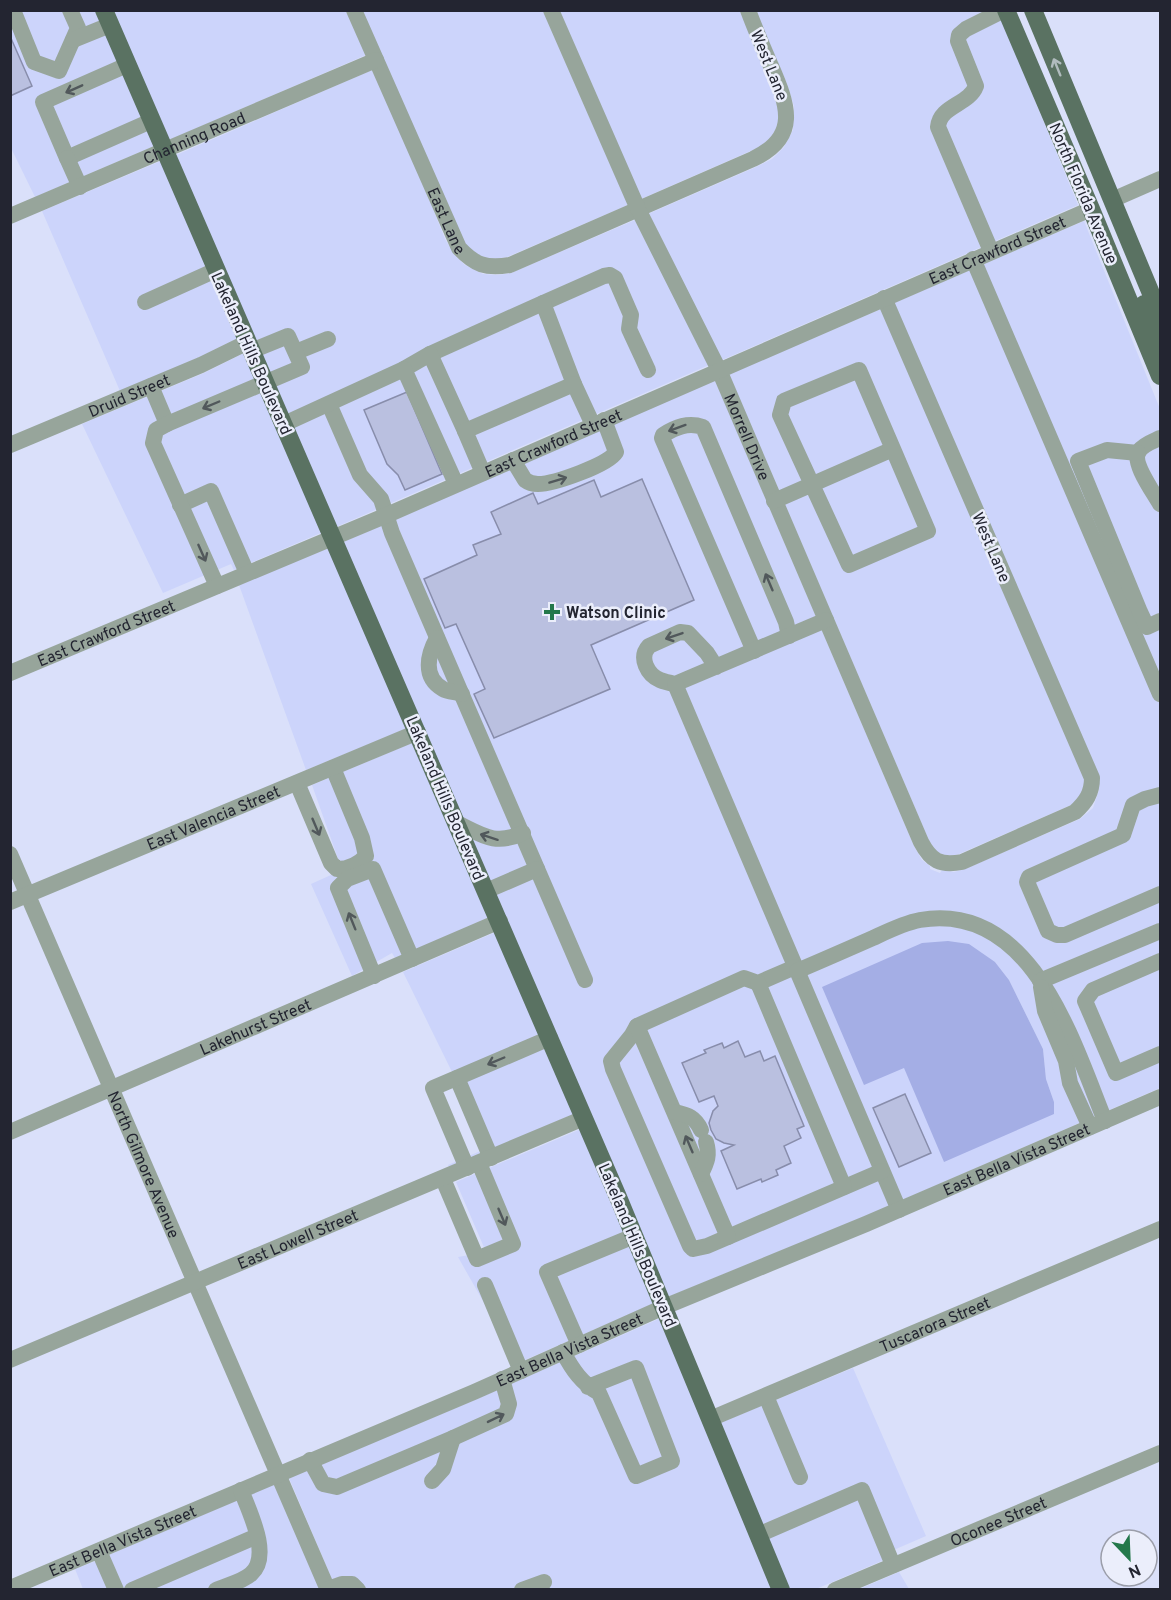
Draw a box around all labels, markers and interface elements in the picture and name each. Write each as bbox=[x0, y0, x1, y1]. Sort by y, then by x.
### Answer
street label: West Lane bbox=[745, 28, 791, 104]
one-way arrow bbox=[1051, 58, 1062, 77]
one-way arrow bbox=[65, 84, 83, 95]
street label: Channing Road bbox=[140, 109, 249, 170]
street label: North Florida Avenue bbox=[1043, 120, 1121, 267]
street label: East Lane bbox=[422, 185, 468, 260]
street label: East Crawford Street bbox=[926, 213, 1070, 290]
street label: Lakeland Hills Boulevard bbox=[205, 269, 295, 438]
street label: Druid Street bbox=[86, 371, 174, 423]
street label: Morrell Drive bbox=[718, 391, 773, 484]
one-way arrow bbox=[203, 400, 221, 411]
street label: East Crawford Street bbox=[482, 406, 626, 483]
one-way arrow bbox=[668, 424, 687, 435]
one-way arrow bbox=[548, 474, 567, 485]
street label: West Lane bbox=[966, 510, 1014, 586]
one-way arrow bbox=[197, 544, 208, 562]
one-way arrow bbox=[763, 573, 774, 591]
street label: East Crawford Street bbox=[35, 597, 179, 672]
marker: Watson Clinic bbox=[543, 603, 561, 621]
place label: Watson Clinic bbox=[566, 604, 666, 624]
one-way arrow bbox=[666, 631, 684, 642]
street label: Lakeland Hills Boulevard bbox=[401, 714, 488, 884]
street label: East Valencia Street bbox=[144, 783, 284, 856]
one-way arrow bbox=[311, 817, 322, 835]
one-way arrow bbox=[480, 831, 499, 842]
one-way arrow bbox=[346, 913, 357, 931]
street label: Lakehurst Street bbox=[197, 995, 315, 1061]
one-way arrow bbox=[487, 1056, 506, 1067]
street label: North Gilmore Avenue bbox=[102, 1088, 183, 1242]
street label: East Bella Vista Street bbox=[940, 1120, 1094, 1201]
one-way arrow bbox=[683, 1136, 694, 1154]
street label: Lakeland Hills Boulevard bbox=[593, 1161, 680, 1331]
street label: East Lowell Street bbox=[235, 1206, 362, 1275]
one-way arrow bbox=[497, 1207, 508, 1226]
street label: Tuscarora Street bbox=[877, 1294, 994, 1358]
street label: East Bella Vista Street bbox=[494, 1310, 646, 1393]
one-way arrow bbox=[487, 1412, 505, 1424]
street label: Oconee Street bbox=[947, 1494, 1050, 1552]
street label: East Bella Vista Street bbox=[46, 1502, 200, 1582]
north arrow bbox=[1099, 1528, 1159, 1588]
text: N bbox=[1125, 1559, 1143, 1581]

